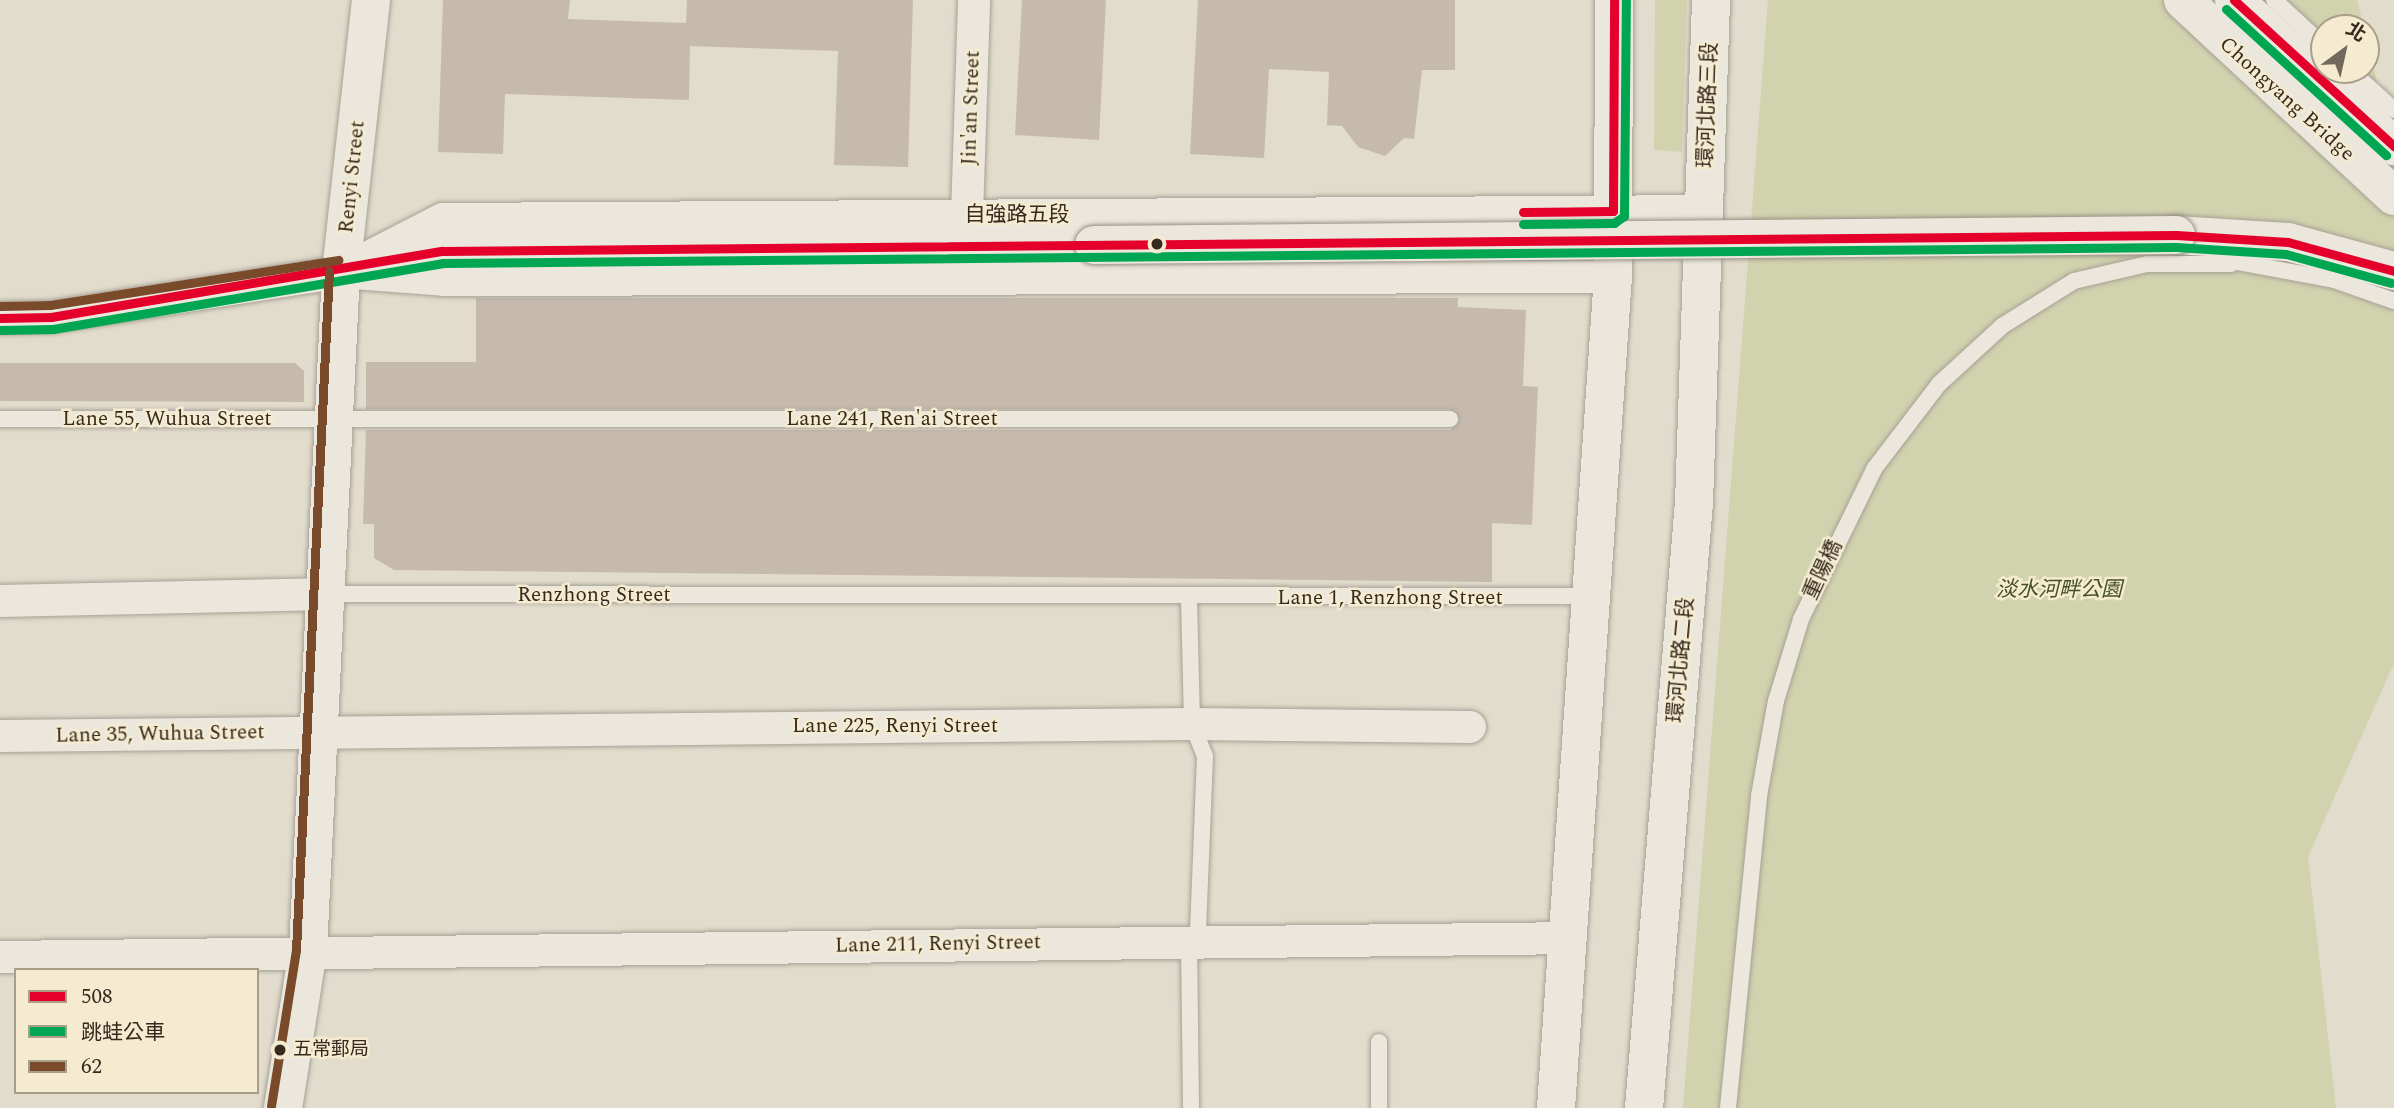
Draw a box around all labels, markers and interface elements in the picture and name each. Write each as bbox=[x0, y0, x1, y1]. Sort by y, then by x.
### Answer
north arrow bbox=[2310, 14, 2380, 84]
text: 北 bbox=[2340, 15, 2371, 50]
street label: Chongyang Bridge bbox=[2214, 32, 2360, 166]
street label: 環河北路三段 bbox=[1693, 42, 1723, 168]
street label: Jin'an Street bbox=[956, 50, 986, 166]
street label: Renyi Street bbox=[334, 119, 370, 235]
street label: 自強路五段 bbox=[965, 202, 1069, 228]
unlabelled marker bbox=[1150, 237, 1164, 251]
street label: Lane 55, Wuhua Street bbox=[62, 406, 272, 432]
street label: Lane 241, Ren'ai Street bbox=[786, 406, 998, 432]
street label: 重陽橋 bbox=[1798, 536, 1848, 604]
park label: 淡水河畔公園 bbox=[1996, 577, 2122, 603]
street label: Renzhong Street bbox=[517, 582, 671, 608]
street label: Lane 1, Renzhong Street bbox=[1277, 585, 1503, 611]
street label: 環河北路二段 bbox=[1663, 596, 1699, 724]
street label: Lane 225, Renyi Street bbox=[792, 713, 998, 739]
street label: Lane 35, Wuhua Street bbox=[55, 720, 265, 748]
street label: Lane 211, Renyi Street bbox=[835, 930, 1041, 958]
legend bbox=[14, 968, 259, 1094]
text: 508 bbox=[81, 981, 113, 1013]
text: 跳蛙公車 bbox=[81, 1017, 165, 1049]
place label: 五常郵局 bbox=[293, 1039, 369, 1061]
marker: 五常郵局 bbox=[273, 1043, 287, 1057]
text: 62 bbox=[81, 1051, 102, 1083]

